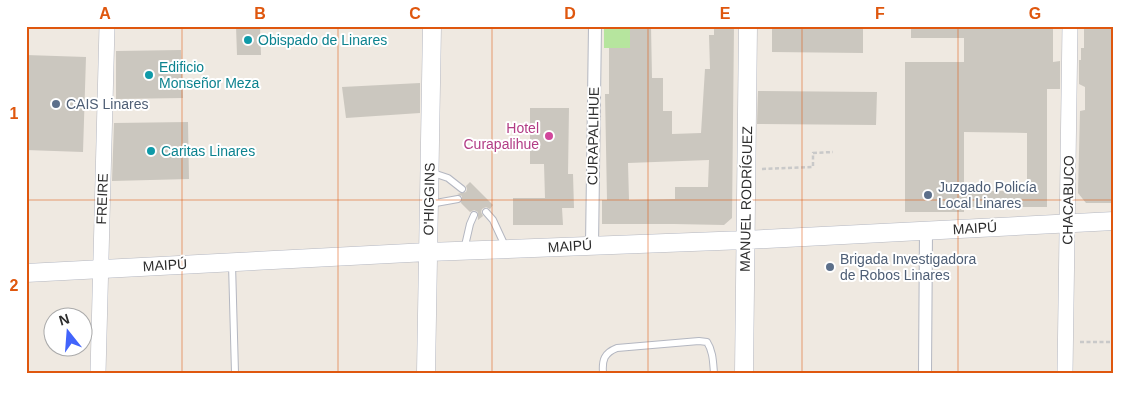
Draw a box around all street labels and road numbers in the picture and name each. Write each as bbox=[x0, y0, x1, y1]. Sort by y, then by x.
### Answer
street label: CURAPALIHUE bbox=[584, 87, 602, 185]
street label: MANUEL RODRÍGUEZ bbox=[737, 126, 755, 272]
street label: CHACABUCO bbox=[1059, 155, 1077, 245]
street label: O'HIGGINS bbox=[420, 163, 438, 235]
street label: FREIRE bbox=[93, 173, 111, 225]
street label: MAIPÚ bbox=[952, 219, 998, 237]
street label: MAIPÚ bbox=[547, 237, 593, 255]
street label: MAIPÚ bbox=[142, 256, 188, 274]

